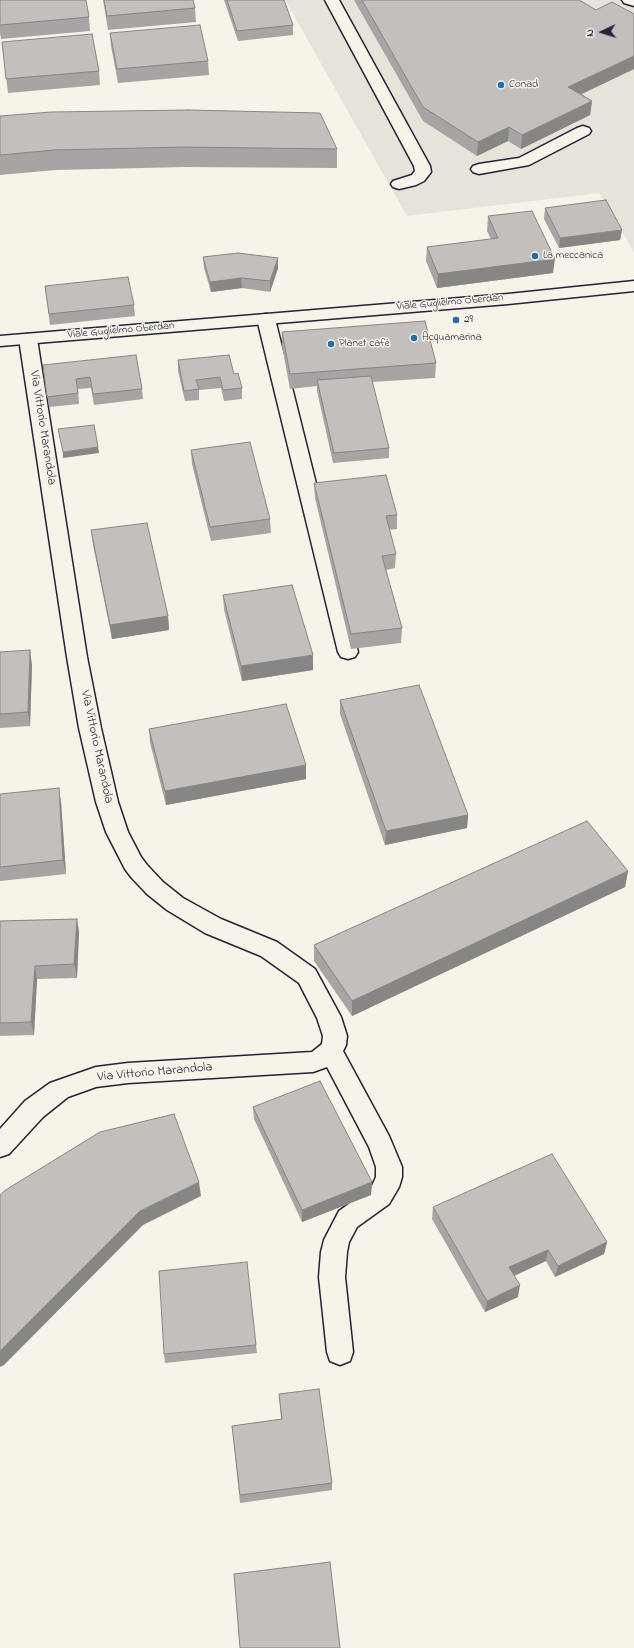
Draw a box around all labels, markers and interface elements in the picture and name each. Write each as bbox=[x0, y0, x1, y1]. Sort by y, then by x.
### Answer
north arrow bbox=[582, 12, 622, 52]
text: N bbox=[582, 29, 598, 37]
place label: Conad bbox=[509, 78, 538, 92]
marker: Conad bbox=[496, 80, 506, 90]
place label: La meccanica bbox=[543, 249, 603, 263]
marker: La meccanica bbox=[530, 251, 540, 261]
street label: Viale Guglielmo Oberdan bbox=[396, 292, 504, 314]
place label: 29 bbox=[464, 313, 473, 327]
marker: 29 bbox=[451, 315, 461, 325]
street label: Viale Guglielmo Oberdan bbox=[67, 320, 175, 342]
place label: Acquamarina bbox=[422, 331, 482, 345]
marker: Acquamarina bbox=[409, 333, 419, 343]
place label: Planet cafè bbox=[339, 337, 389, 351]
marker: Planet cafè bbox=[326, 339, 336, 349]
street label: Via Vittorio Marandola bbox=[25, 370, 59, 486]
street label: Via Vittorio Marandola bbox=[76, 689, 116, 805]
street label: Via Vittorio Marandola bbox=[97, 1060, 213, 1086]

